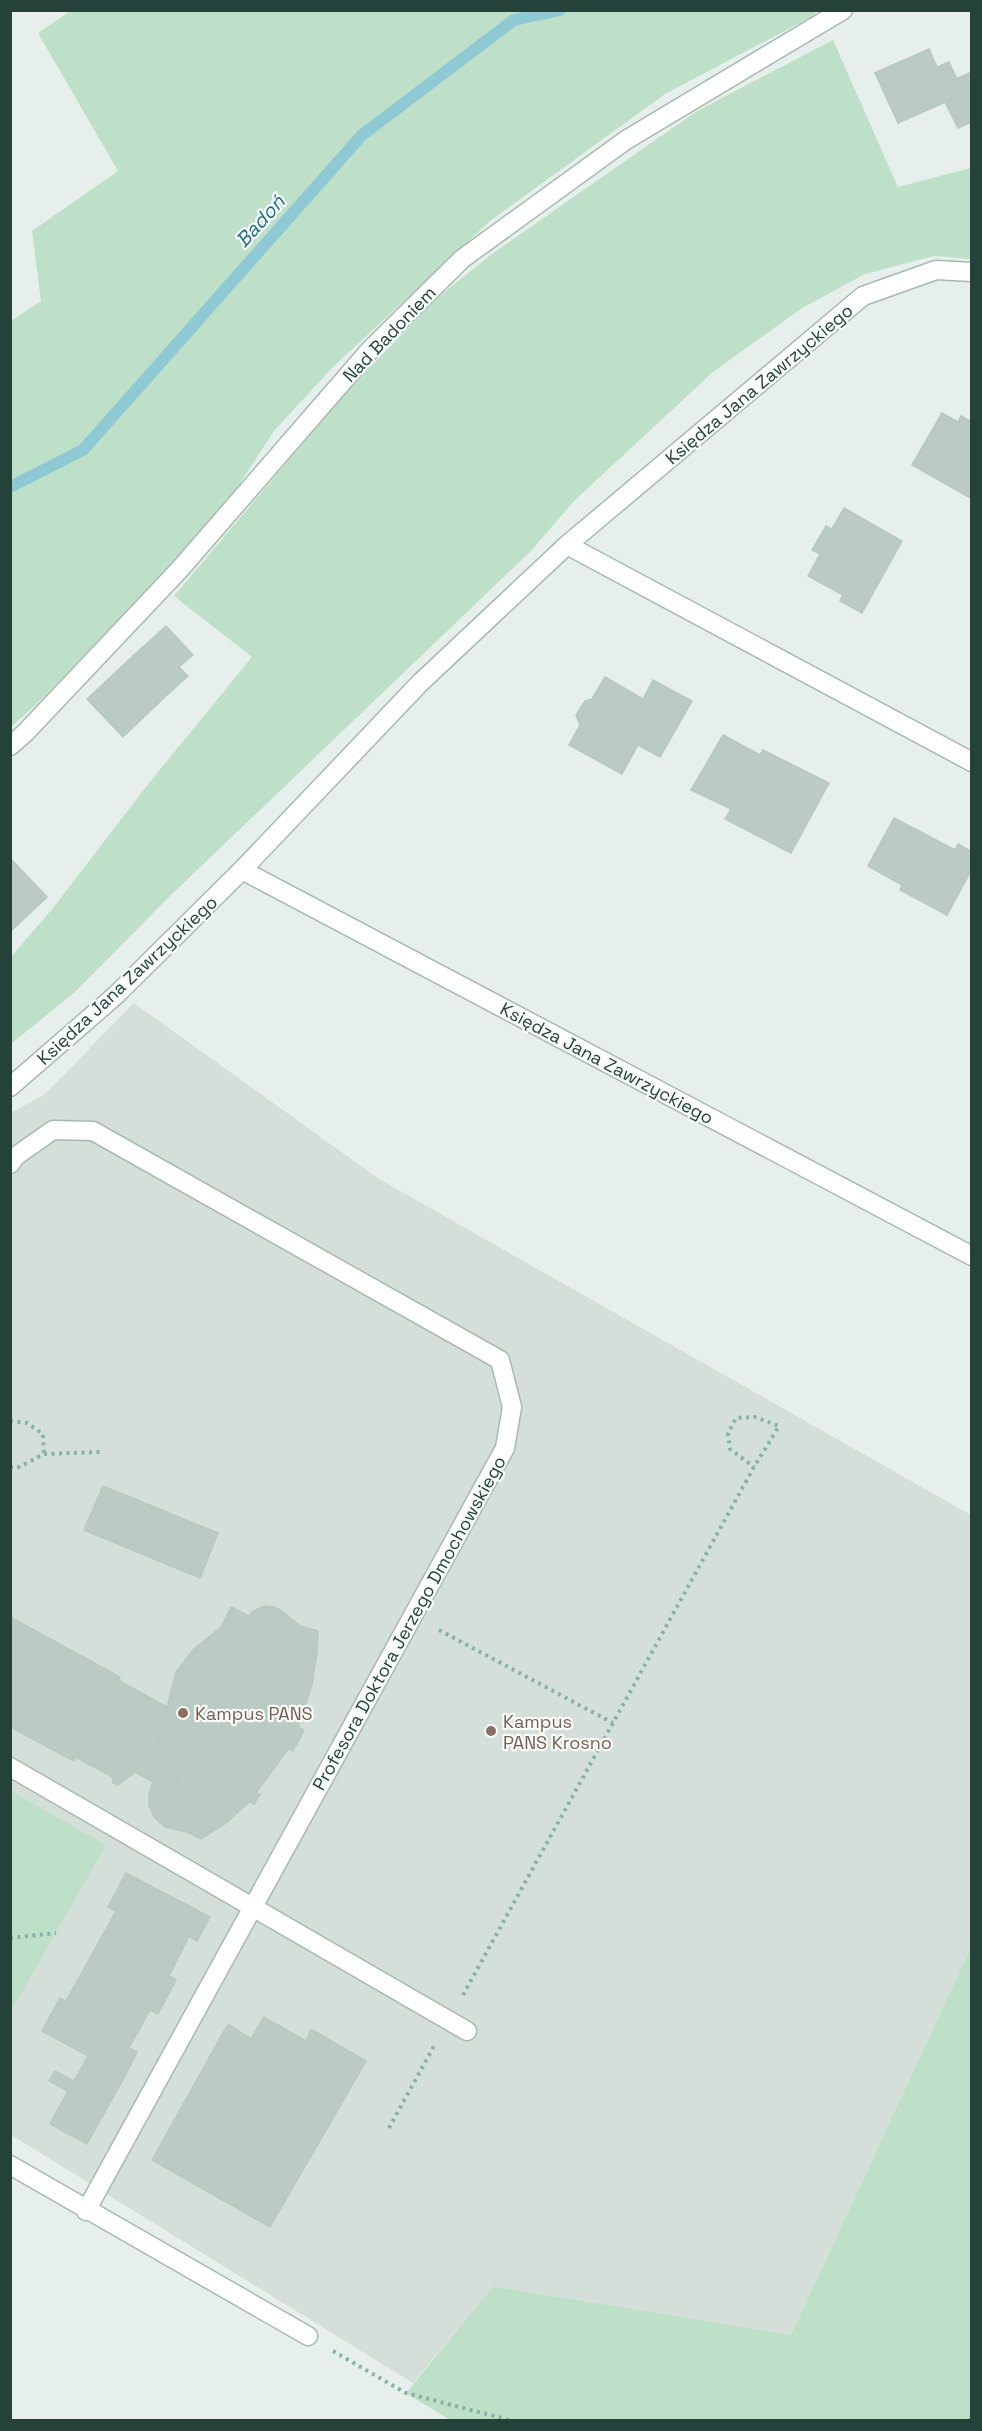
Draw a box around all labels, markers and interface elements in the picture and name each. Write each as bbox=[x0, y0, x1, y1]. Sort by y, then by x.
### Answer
water label: Badoń bbox=[230, 189, 291, 253]
street label: Nad Badoniem bbox=[337, 281, 441, 387]
street label: Księdza Jana Zawrzyckiego bbox=[660, 299, 858, 469]
street label: Księdza Jana Zawrzyckiego bbox=[32, 890, 222, 1070]
street label: Księdza Jana Zawrzyckiego bbox=[496, 997, 718, 1129]
street label: Profesora Doktora Jerzego Dmochowskiego bbox=[307, 1452, 511, 1794]
place label: Kampus PANS bbox=[195, 1702, 313, 1725]
marker: Kampus PANS bbox=[176, 1706, 190, 1720]
place label: Kampus PANS Krosno bbox=[503, 1710, 612, 1754]
marker: Kampus PANS Krosno bbox=[484, 1724, 498, 1738]

